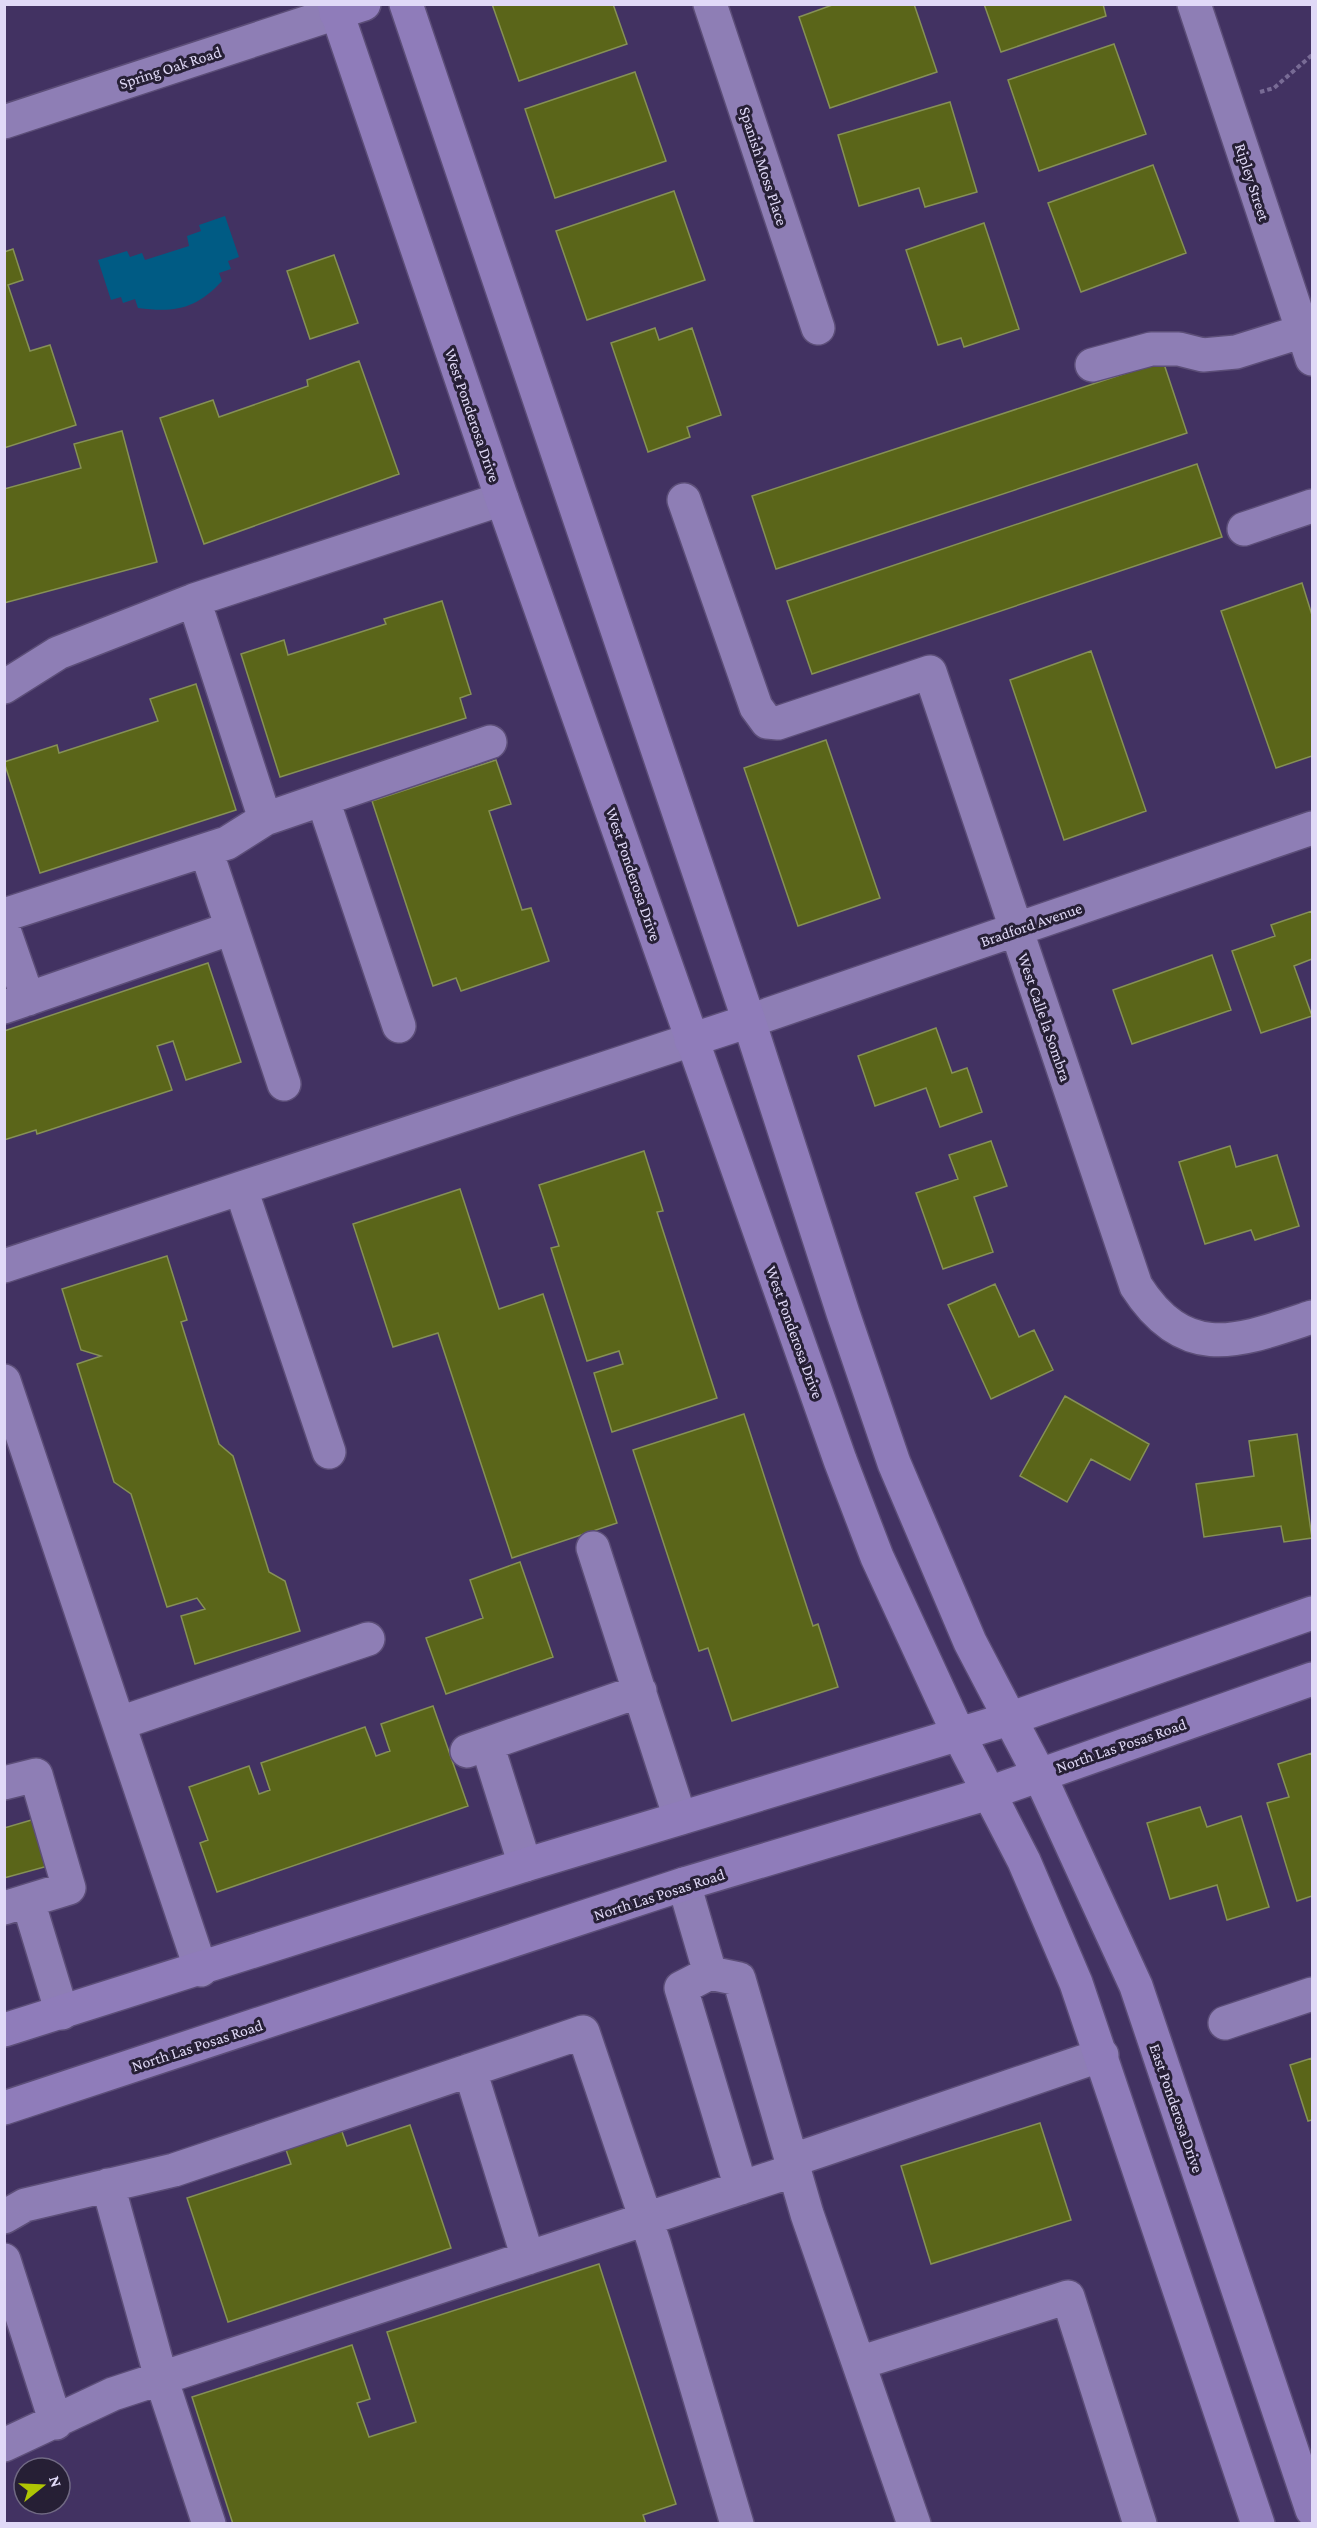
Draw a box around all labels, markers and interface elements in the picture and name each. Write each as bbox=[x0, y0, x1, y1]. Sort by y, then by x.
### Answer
street label: Spring Oak Road bbox=[117, 43, 224, 93]
street label: Spanish Moss Place bbox=[735, 105, 791, 228]
street label: Ripley Street bbox=[1231, 141, 1273, 224]
street label: West Ponderosa Drive bbox=[442, 346, 503, 484]
street label: West Ponderosa Drive bbox=[603, 805, 664, 943]
street label: Bradford Avenue bbox=[978, 899, 1084, 950]
street label: West Calle la Sombra bbox=[1015, 951, 1075, 1084]
street label: West Ponderosa Drive bbox=[763, 1263, 826, 1401]
street label: North Las Posas Road bbox=[1054, 1715, 1189, 1776]
street label: North Las Posas Road bbox=[592, 1865, 727, 1924]
street label: North Las Posas Road bbox=[130, 2016, 265, 2075]
street label: East Ponderosa Drive bbox=[1146, 2042, 1207, 2175]
north arrow bbox=[12, 2456, 72, 2516]
text: N bbox=[46, 2474, 66, 2489]

